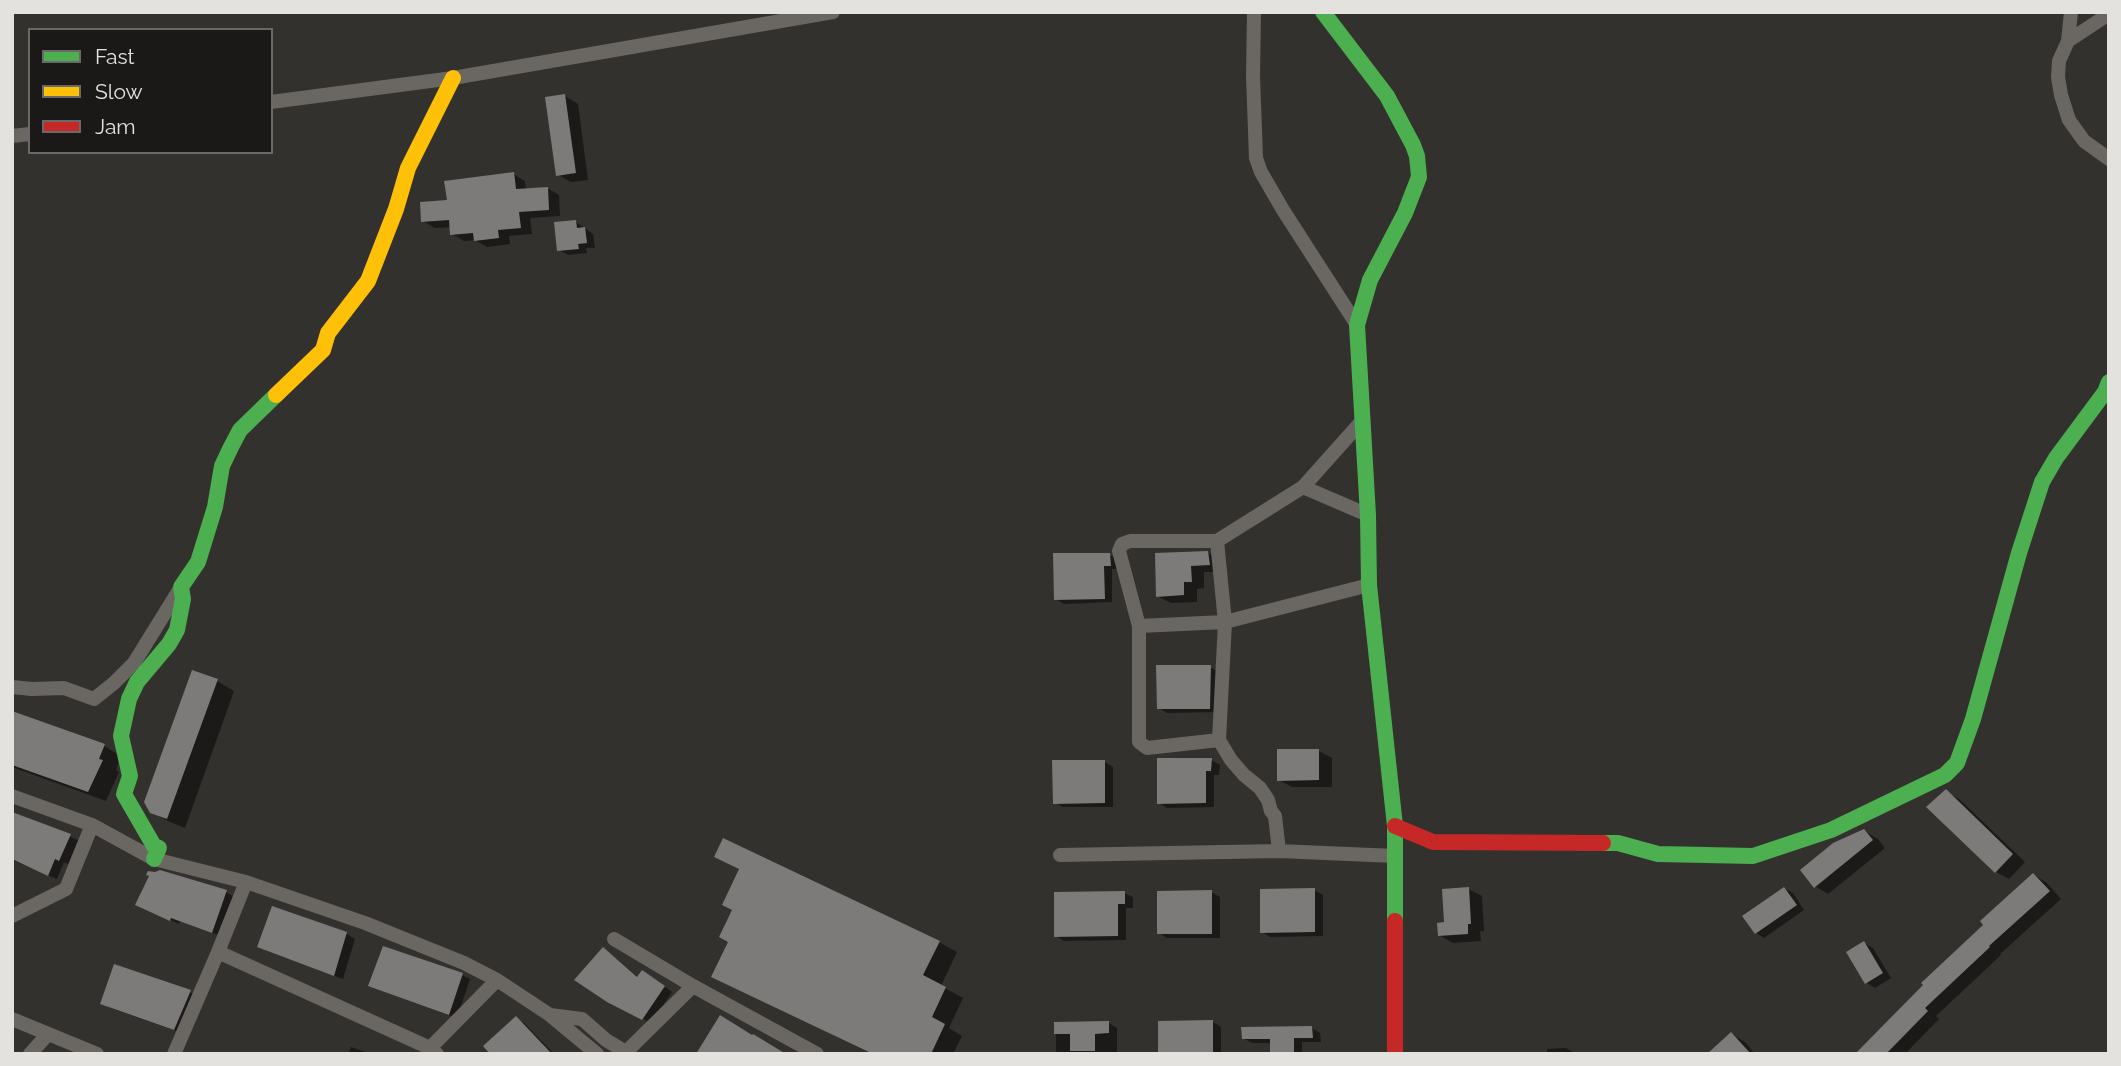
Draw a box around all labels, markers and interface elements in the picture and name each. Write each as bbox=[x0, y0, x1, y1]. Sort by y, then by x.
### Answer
legend bbox=[28, 28, 273, 154]
text: Fast bbox=[95, 44, 135, 69]
text: Slow bbox=[95, 79, 143, 104]
text: Jam bbox=[95, 114, 136, 139]

